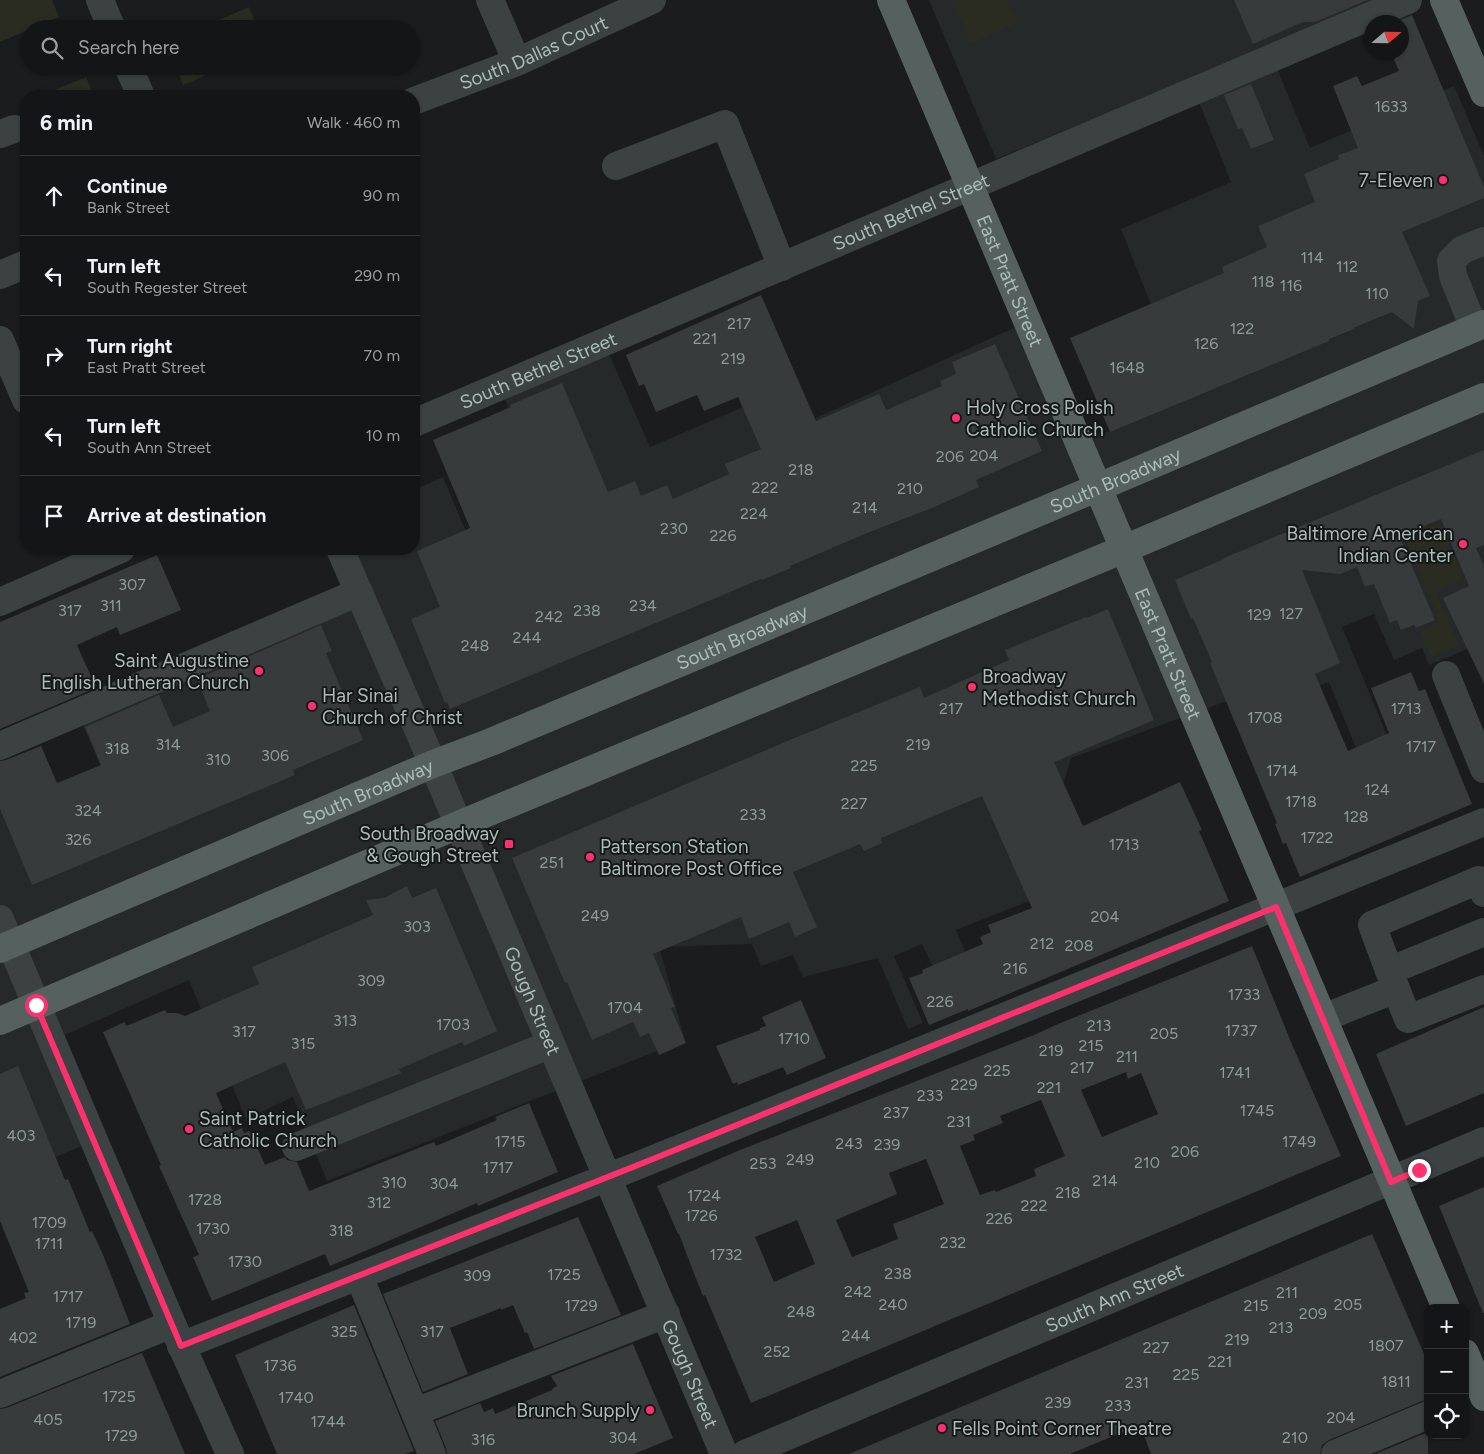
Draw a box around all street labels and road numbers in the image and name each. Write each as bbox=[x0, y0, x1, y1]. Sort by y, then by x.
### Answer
street label: South Dallas Court bbox=[456, 10, 611, 94]
street label: South Bethel Street bbox=[829, 168, 993, 255]
street label: East Pratt Street bbox=[972, 211, 1048, 350]
street label: South Bethel Street bbox=[456, 327, 620, 414]
street label: South Broadway bbox=[1046, 442, 1184, 518]
street label: East Pratt Street bbox=[1130, 584, 1206, 723]
street label: South Broadway bbox=[673, 599, 811, 674]
street label: South Broadway bbox=[299, 754, 437, 830]
street label: Gough Street bbox=[500, 943, 566, 1058]
street label: South Ann Street bbox=[1042, 1258, 1187, 1337]
street label: Gough Street bbox=[657, 1316, 723, 1432]

